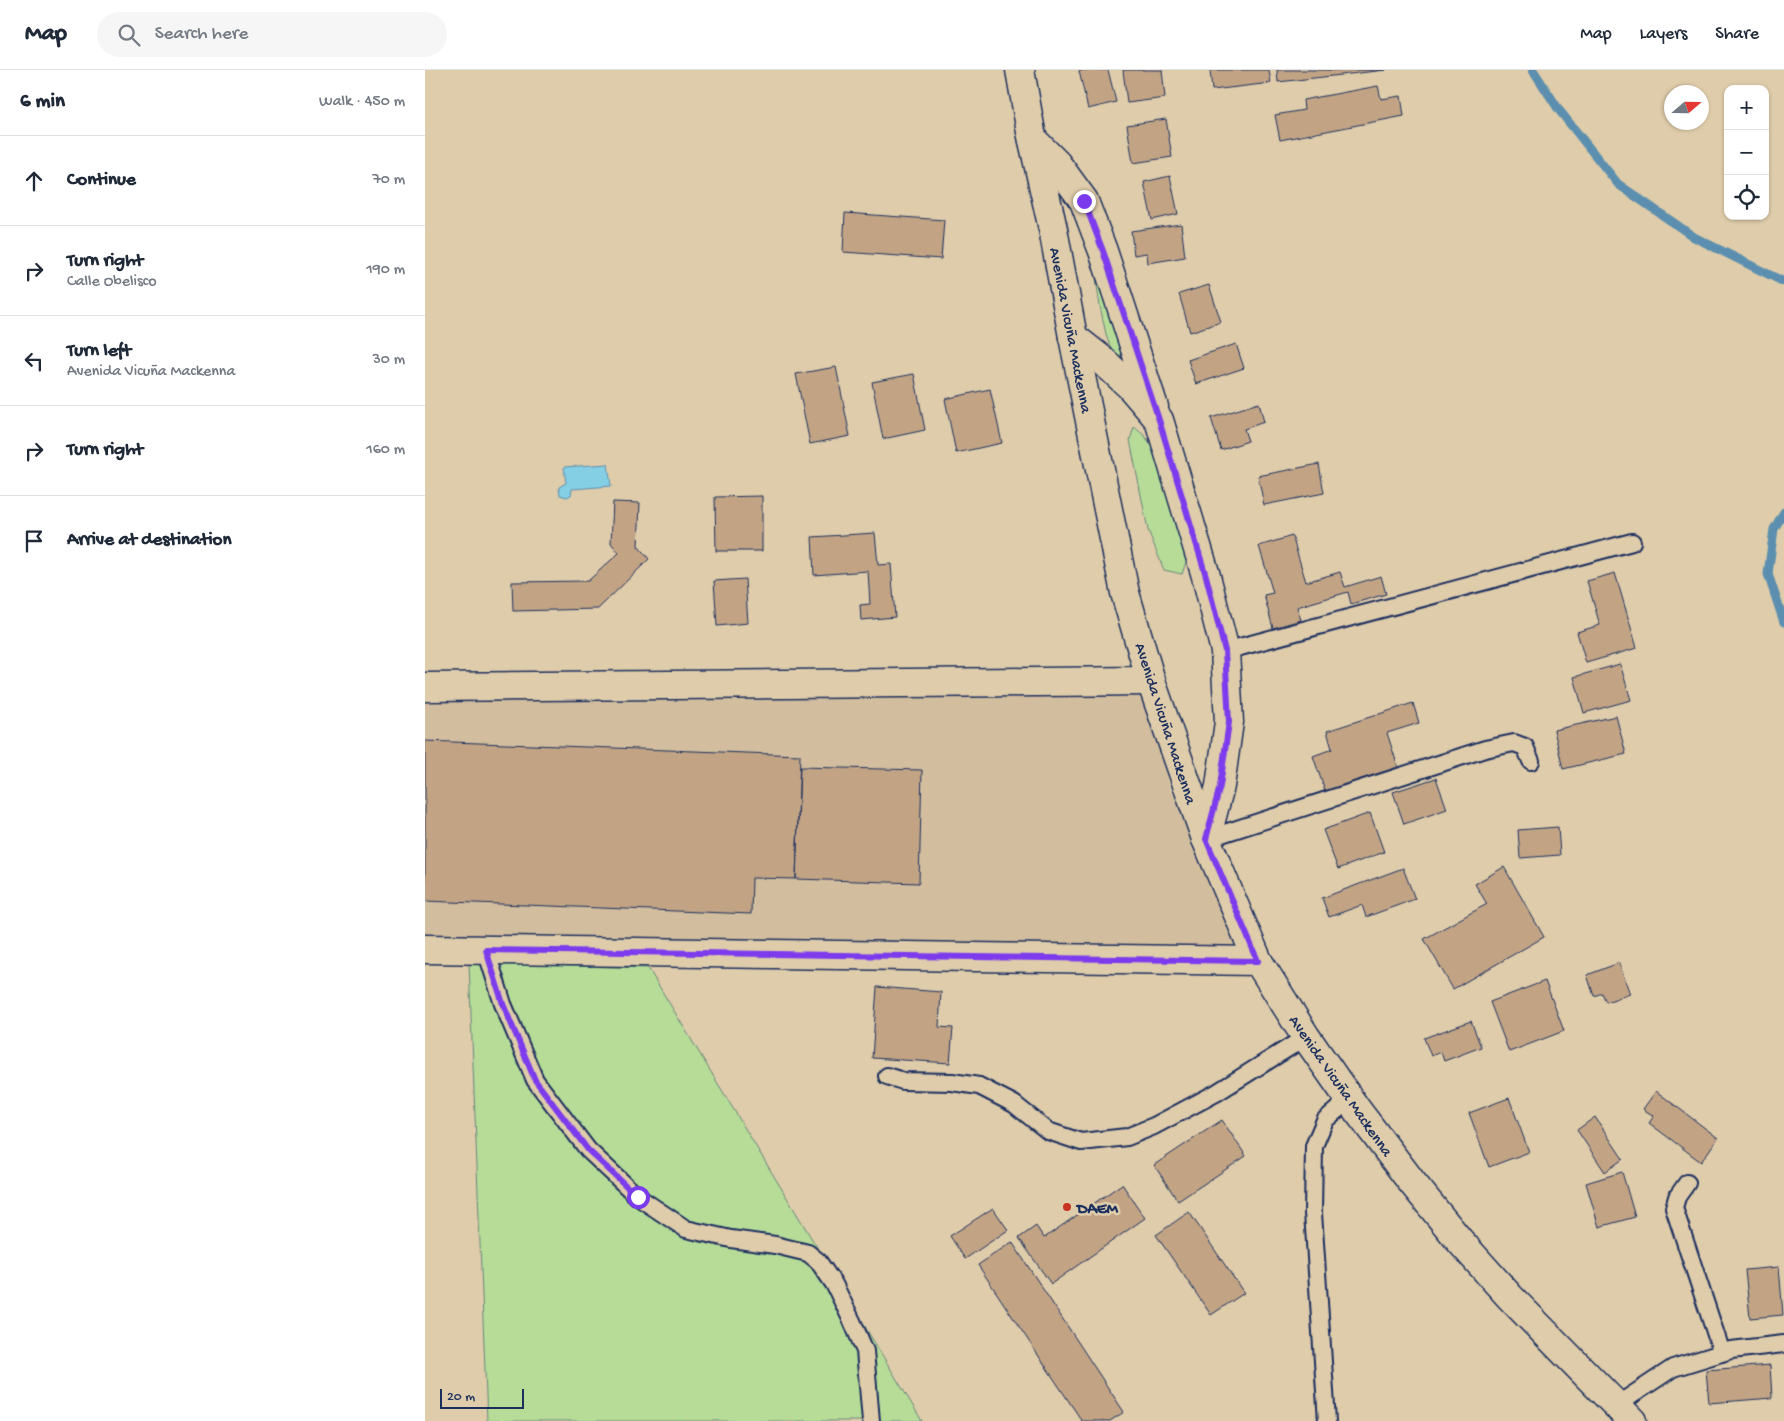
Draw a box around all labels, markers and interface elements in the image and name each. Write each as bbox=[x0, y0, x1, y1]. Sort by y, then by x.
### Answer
search box bbox=[97, 12, 447, 57]
text: Map bbox=[25, 20, 67, 49]
icon: search bbox=[115, 21, 143, 49]
text: Search here bbox=[155, 23, 248, 46]
text: Map bbox=[1580, 24, 1612, 45]
text: Layers bbox=[1640, 24, 1687, 45]
text: Share bbox=[1715, 24, 1759, 45]
north arrow bbox=[1664, 85, 1709, 130]
map controls bbox=[1724, 85, 1769, 220]
button: + bbox=[1724, 85, 1769, 130]
text: 6 min bbox=[20, 90, 65, 115]
text: Walk · 450 m bbox=[319, 93, 405, 112]
button: − bbox=[1724, 130, 1769, 175]
icon: ahead bbox=[20, 167, 48, 195]
text: Continue bbox=[67, 169, 136, 192]
text: 70 m bbox=[372, 171, 405, 190]
button: locate bbox=[1724, 175, 1769, 220]
route end bbox=[1073, 190, 1096, 213]
street label: Avenida Vicuña Mackenna bbox=[1043, 246, 1094, 416]
text: Turn right bbox=[67, 250, 143, 273]
icon: right bbox=[20, 257, 48, 285]
text: 190 m bbox=[366, 261, 405, 280]
text: Calle Obelisco bbox=[67, 273, 157, 292]
text: Turn left bbox=[67, 340, 131, 363]
icon: left bbox=[20, 347, 48, 375]
text: 30 m bbox=[372, 351, 405, 370]
text: Avenida Vicuña Mackenna bbox=[67, 363, 235, 382]
icon: right bbox=[20, 437, 48, 465]
text: Turn right bbox=[67, 439, 143, 462]
text: 160 m bbox=[366, 441, 405, 460]
icon: arrive bbox=[20, 527, 48, 555]
text: Arrive at destination bbox=[67, 529, 231, 552]
street label: Avenida Vicuña Mackenna bbox=[1129, 641, 1199, 808]
street label: Avenida Vicuña Mackenna bbox=[1283, 1013, 1396, 1162]
route start bbox=[627, 1186, 650, 1209]
marker: DAEM bbox=[1061, 1201, 1073, 1213]
place label: DAEM bbox=[1075, 1201, 1119, 1220]
scale bar bbox=[440, 1386, 524, 1409]
text: 20 m bbox=[447, 1389, 475, 1406]

